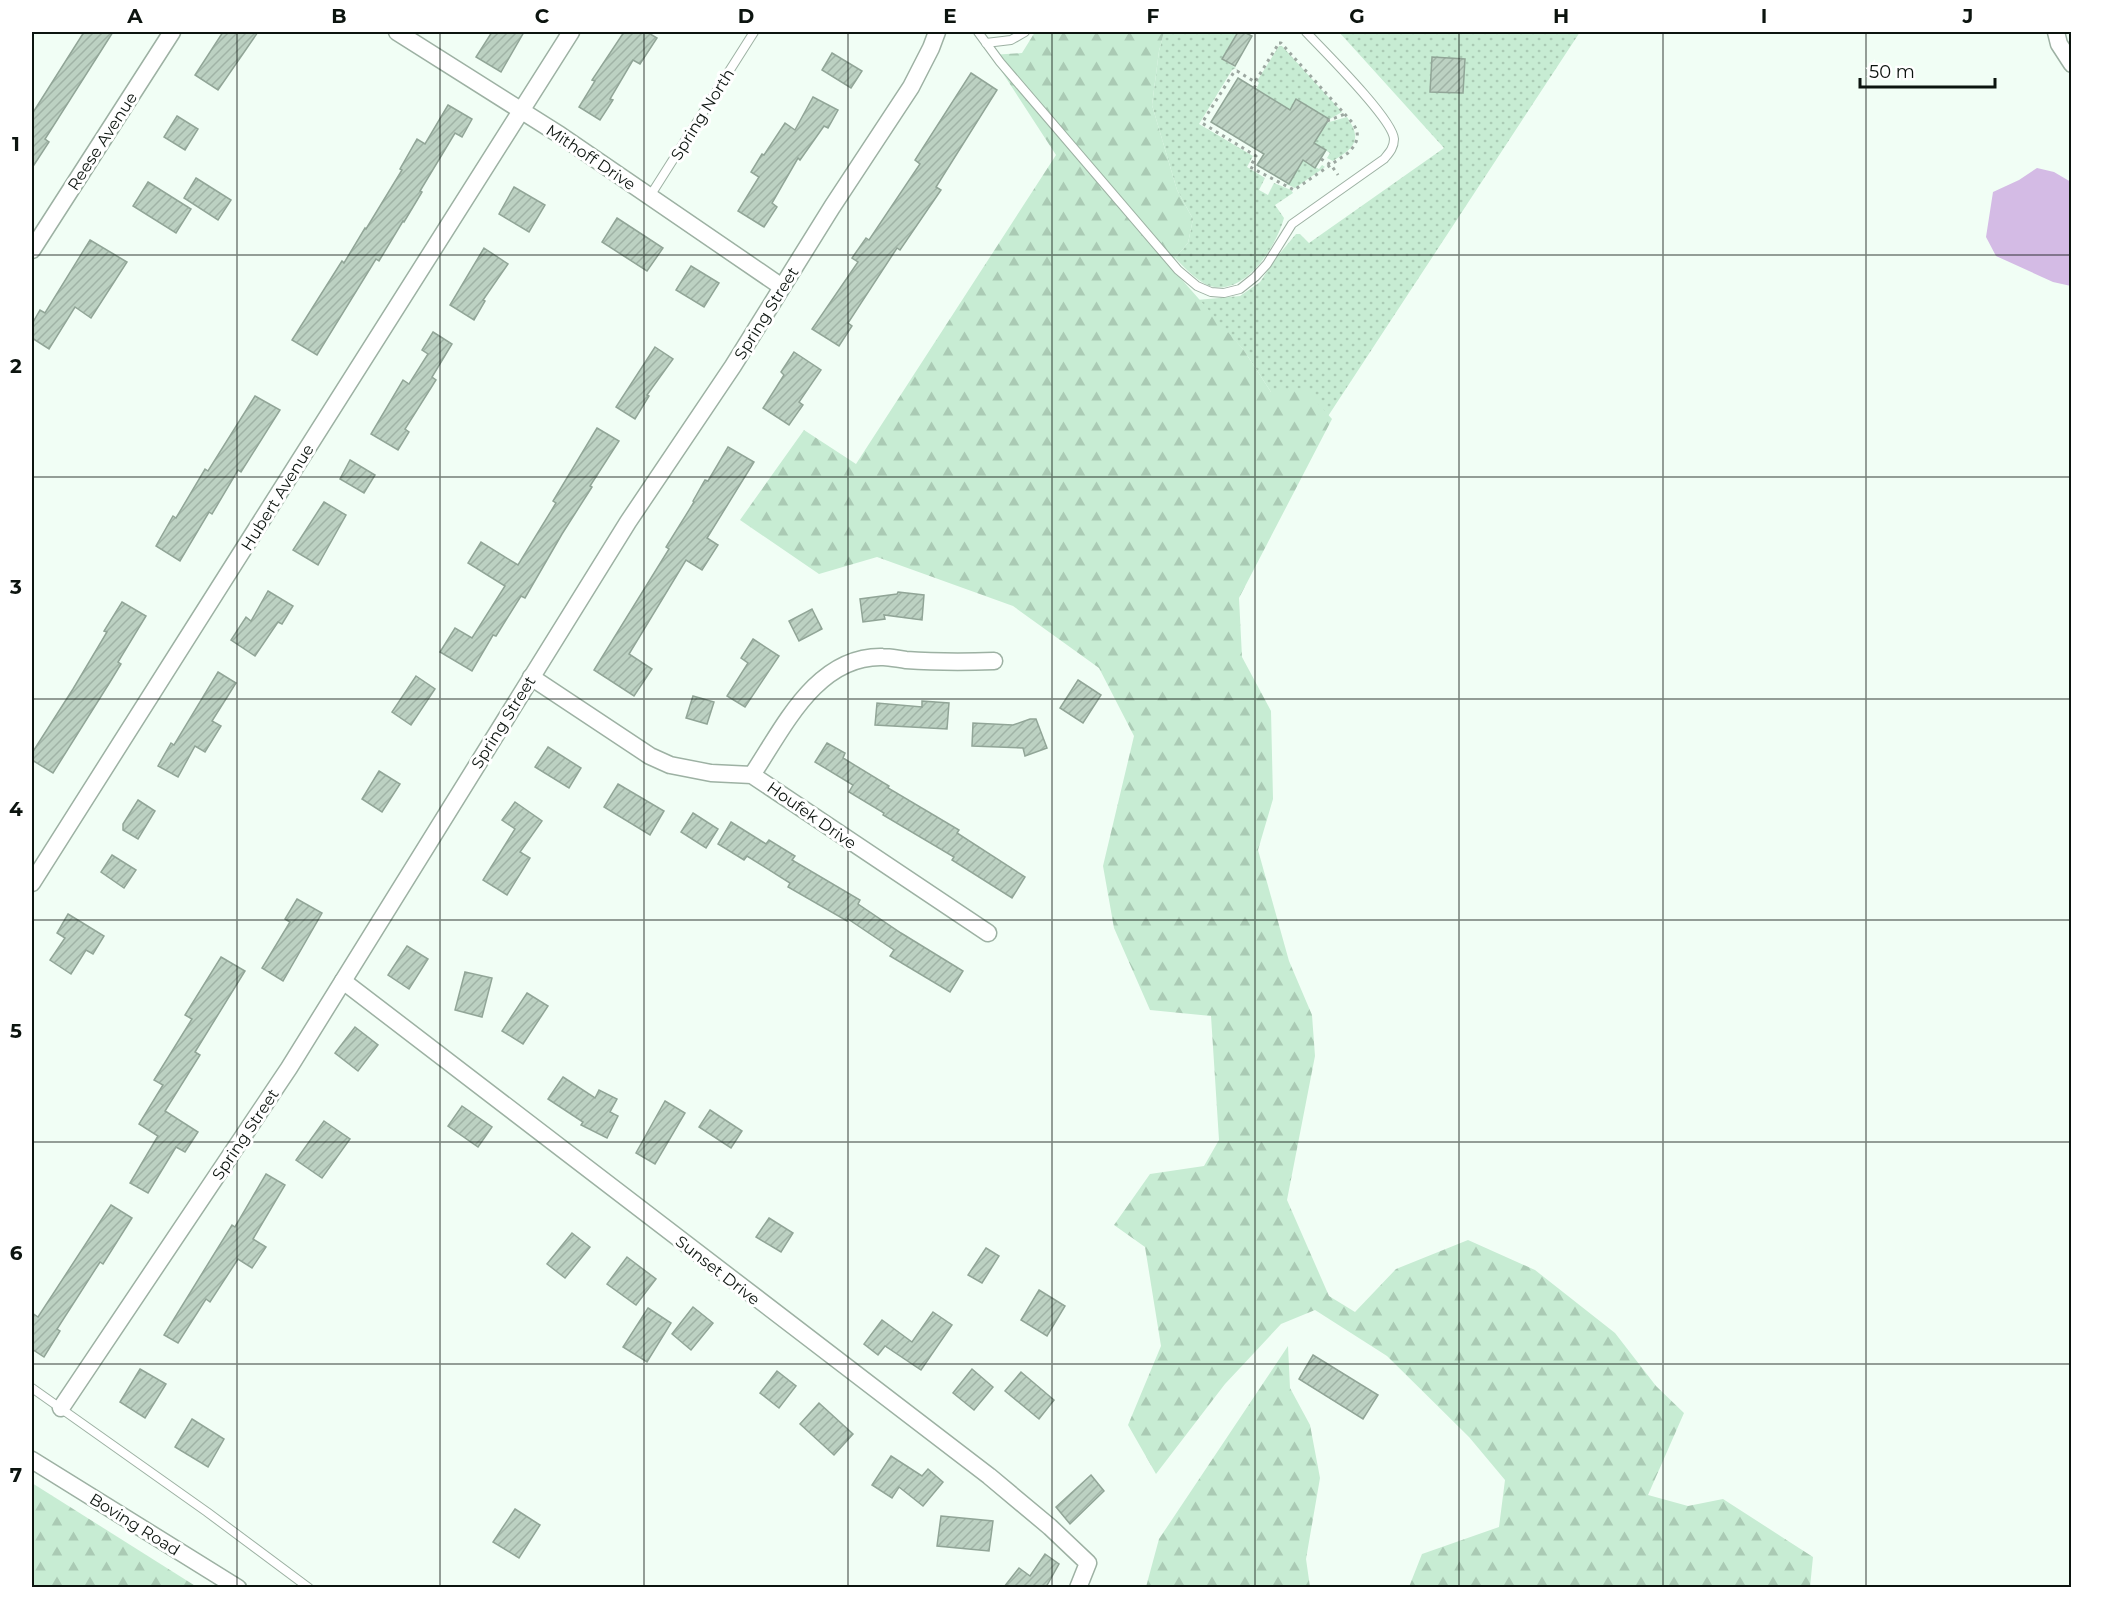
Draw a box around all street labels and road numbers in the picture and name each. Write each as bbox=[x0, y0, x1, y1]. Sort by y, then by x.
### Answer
street label: Spring North bbox=[667, 65, 738, 164]
street label: Reese Avenue bbox=[64, 89, 141, 194]
street label: Mithoff Drive bbox=[542, 121, 639, 194]
street label: Spring Street bbox=[730, 263, 803, 363]
street label: Hubert Avenue bbox=[237, 440, 318, 554]
street label: Spring Street bbox=[467, 672, 540, 772]
street label: Houfek Drive bbox=[763, 778, 860, 853]
street label: Spring Street bbox=[208, 1085, 283, 1183]
street label: Sunset Drive bbox=[672, 1232, 764, 1309]
street label: Boving Road bbox=[86, 1489, 183, 1560]

